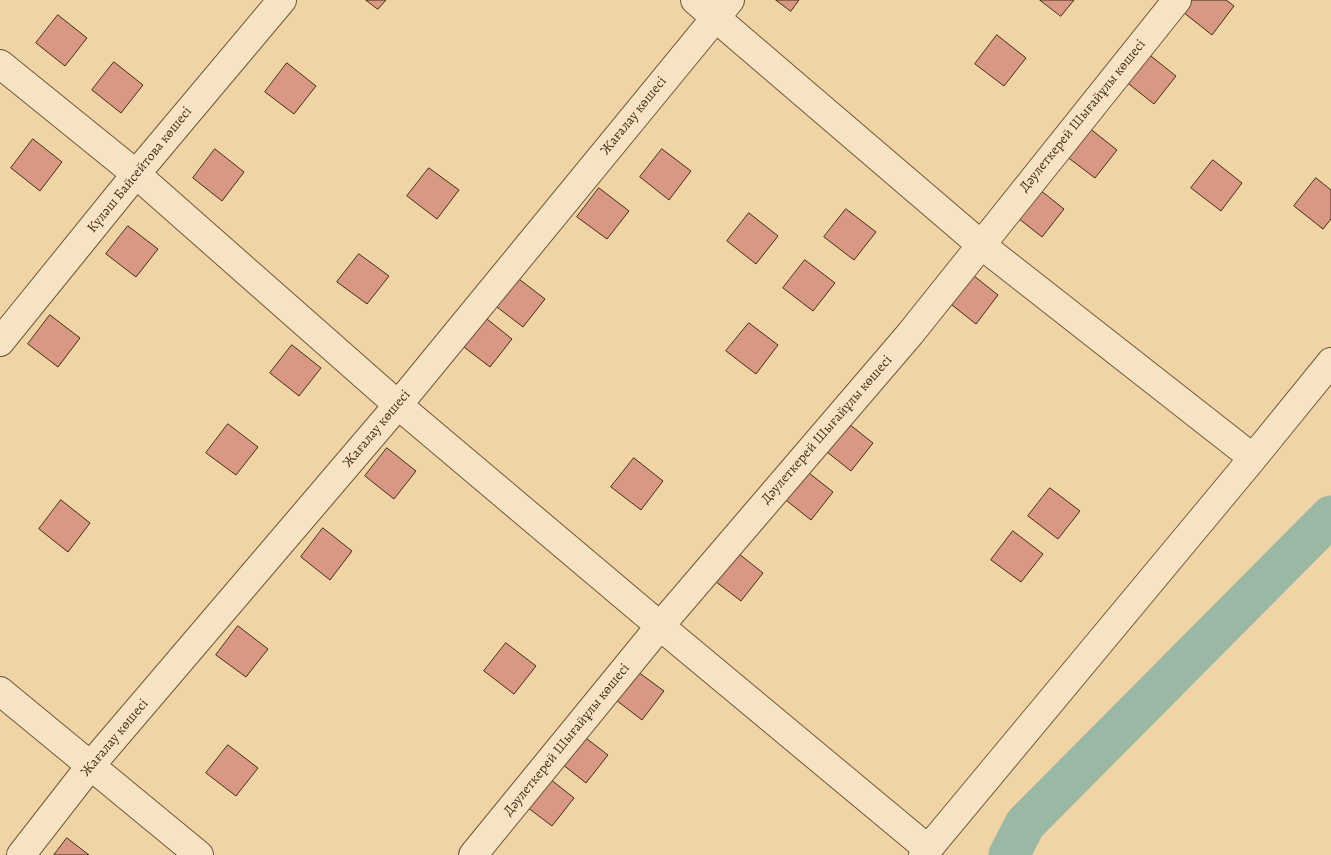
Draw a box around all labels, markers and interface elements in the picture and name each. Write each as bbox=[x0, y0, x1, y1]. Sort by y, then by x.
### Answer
street label: Дәулеткерей Шығайұлы көшесі bbox=[1016, 36, 1150, 196]
street label: Жағалау көшесі bbox=[597, 73, 671, 159]
street label: Күләш Байсейтова көшесі bbox=[84, 104, 196, 236]
street label: Дәулеткерей Шығайұлы көшесі bbox=[758, 352, 896, 508]
street label: Жағалау көшесі bbox=[340, 387, 414, 471]
street label: Дәулеткерей Шығайұлы көшесі bbox=[500, 660, 634, 820]
street label: Жағалау көшесі bbox=[78, 696, 152, 780]

